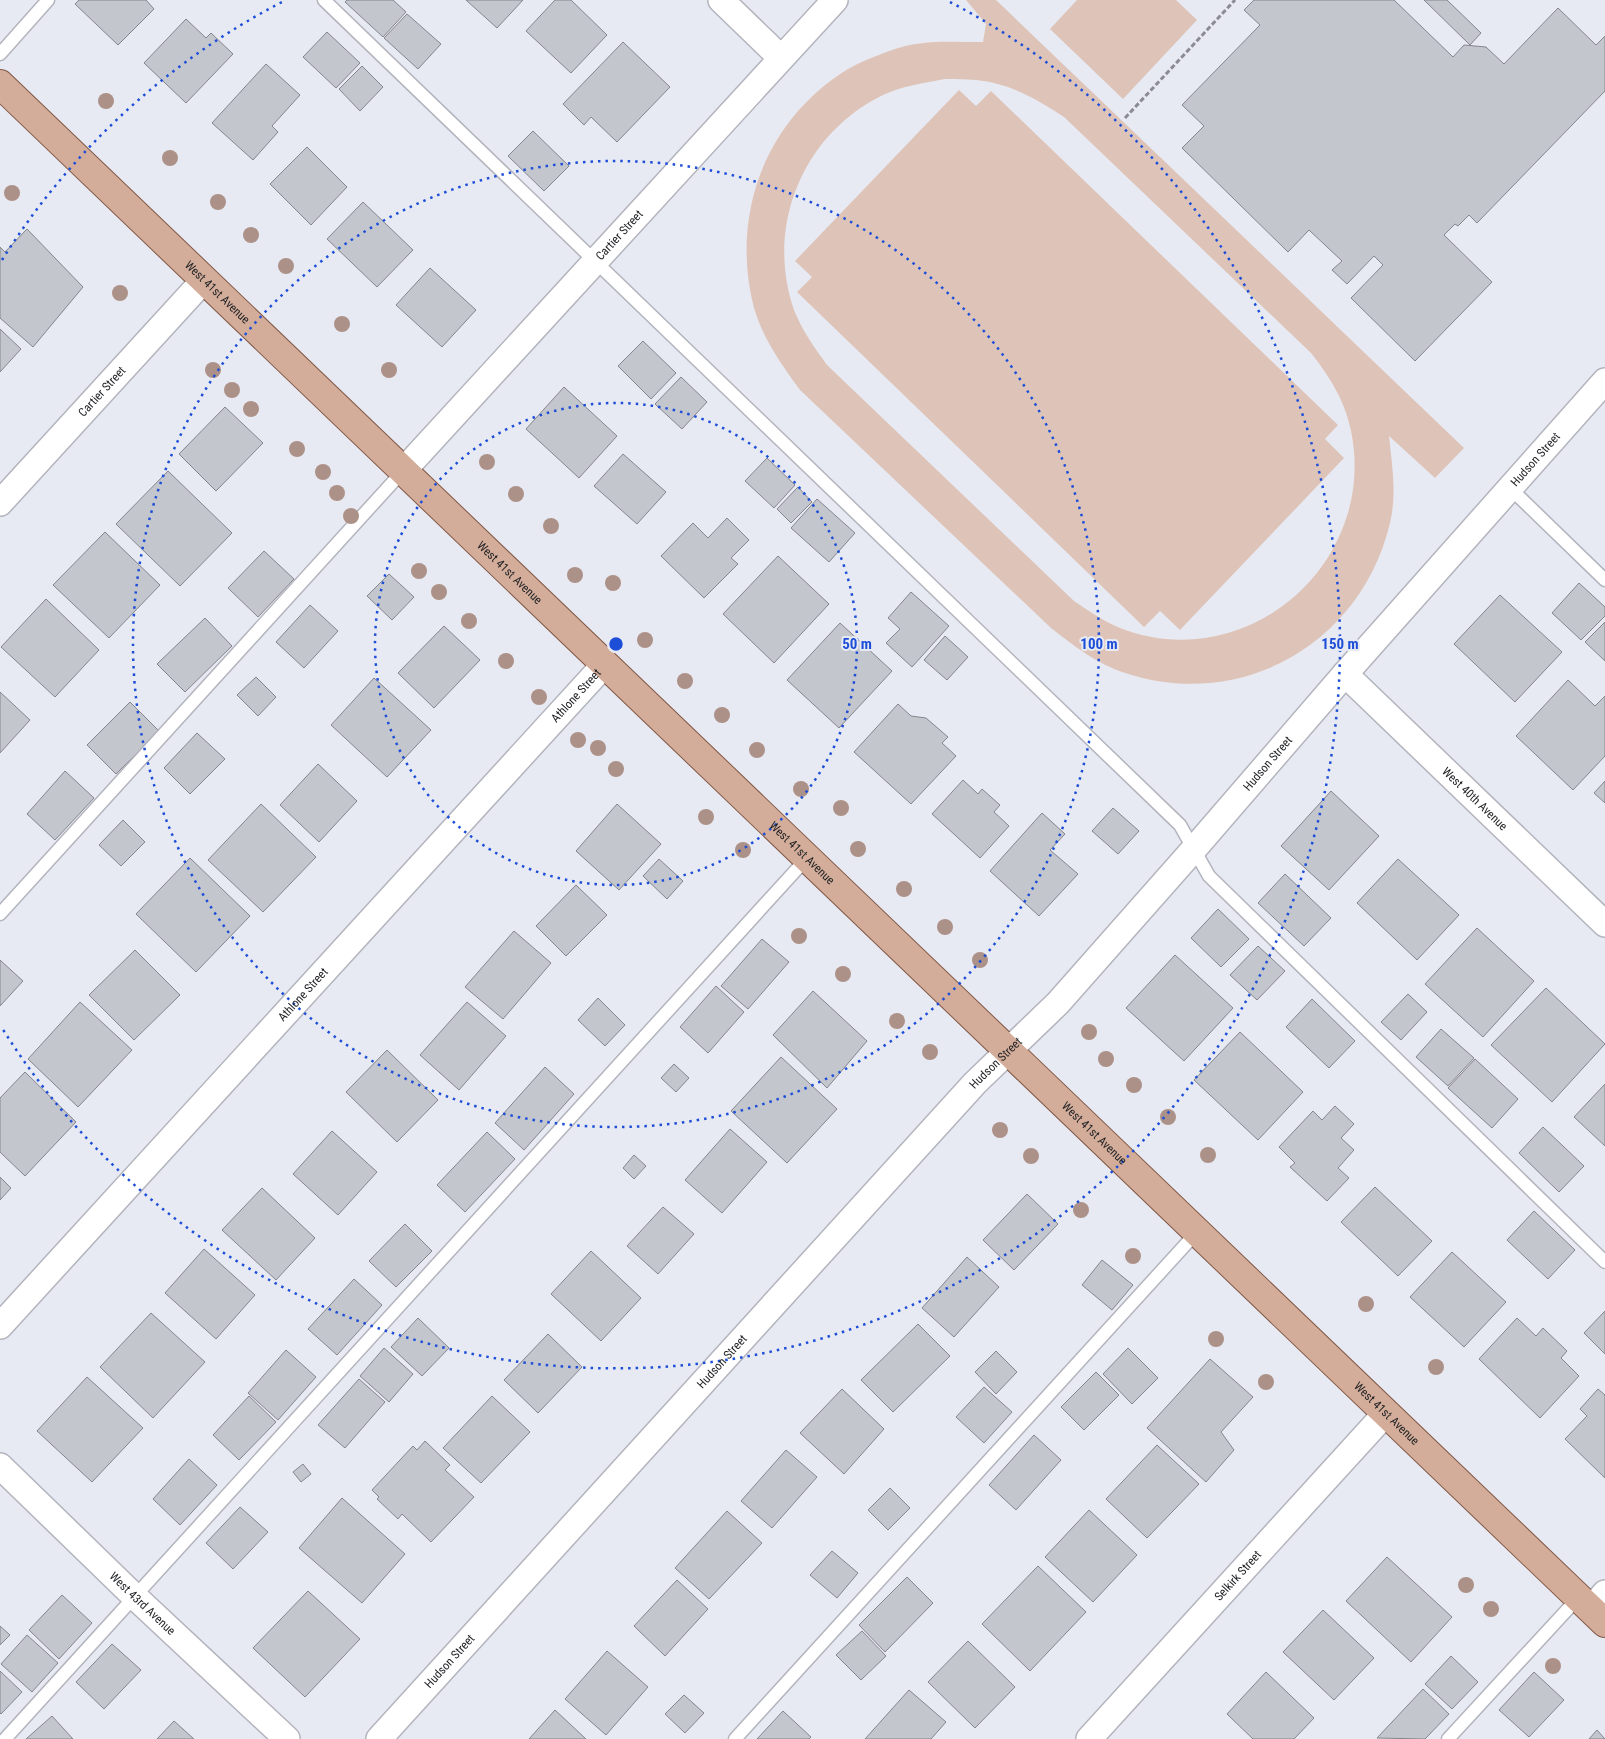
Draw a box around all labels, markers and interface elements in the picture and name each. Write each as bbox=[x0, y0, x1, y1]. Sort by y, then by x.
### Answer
street label: Cartier Street bbox=[593, 207, 646, 263]
street label: West 41st Avenue bbox=[182, 258, 253, 327]
street label: Cartier Street bbox=[75, 363, 129, 420]
street label: Hudson Street bbox=[1508, 429, 1563, 489]
street label: West 41st Avenue bbox=[474, 538, 545, 607]
centre of rings bbox=[607, 635, 625, 653]
text: 50 m bbox=[842, 635, 872, 653]
text: 100 m bbox=[1080, 635, 1118, 653]
text: 150 m bbox=[1321, 635, 1359, 653]
street label: Athlone Street bbox=[548, 666, 604, 725]
street label: Hudson Street bbox=[1240, 733, 1295, 794]
street label: West 40th Avenue bbox=[1439, 764, 1511, 834]
street label: West 41st Avenue bbox=[767, 819, 838, 888]
street label: Athlone Street bbox=[275, 965, 331, 1024]
street label: Hudson Street bbox=[966, 1034, 1025, 1091]
street label: West 41st Avenue bbox=[1059, 1099, 1130, 1168]
street label: Hudson Street bbox=[694, 1332, 750, 1391]
street label: West 41st Avenue bbox=[1351, 1379, 1422, 1448]
street label: Selkirk Street bbox=[1212, 1547, 1264, 1604]
street label: West 43rd Avenue bbox=[107, 1569, 178, 1638]
street label: Hudson Street bbox=[422, 1631, 478, 1691]

